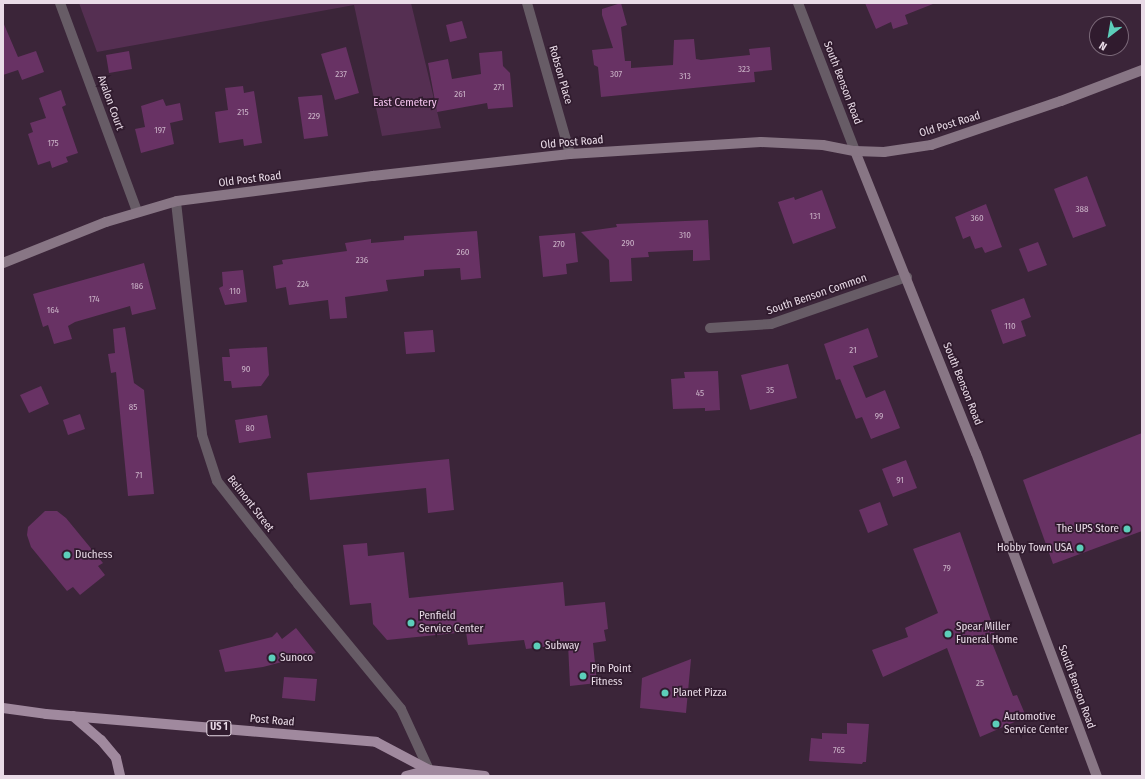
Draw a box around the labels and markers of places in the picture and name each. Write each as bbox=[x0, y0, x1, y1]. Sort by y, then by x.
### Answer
place label: The UPS Store bbox=[1056, 522, 1119, 536]
marker: The UPS Store bbox=[1122, 524, 1132, 534]
place label: Hobby Town USA bbox=[997, 541, 1072, 555]
marker: Hobby Town USA bbox=[1075, 543, 1085, 553]
place label: Duchess bbox=[75, 548, 112, 562]
marker: Duchess bbox=[62, 550, 72, 560]
place label: Penfield Service Center bbox=[419, 610, 483, 636]
marker: Penfield Service Center bbox=[406, 618, 416, 628]
place label: Spear Miller Funeral Home bbox=[956, 621, 1018, 647]
marker: Spear Miller Funeral Home bbox=[943, 629, 953, 639]
place label: Subway bbox=[545, 639, 579, 653]
marker: Subway bbox=[532, 641, 542, 651]
place label: Sunoco bbox=[280, 651, 313, 665]
marker: Sunoco bbox=[267, 653, 277, 663]
place label: Pin Point Fitness bbox=[591, 663, 631, 689]
marker: Pin Point Fitness bbox=[578, 671, 588, 681]
place label: Planet Pizza bbox=[673, 686, 727, 700]
marker: Planet Pizza bbox=[660, 688, 670, 698]
place label: Automotive Service Center bbox=[1004, 711, 1068, 737]
marker: Automotive Service Center bbox=[991, 719, 1001, 729]

